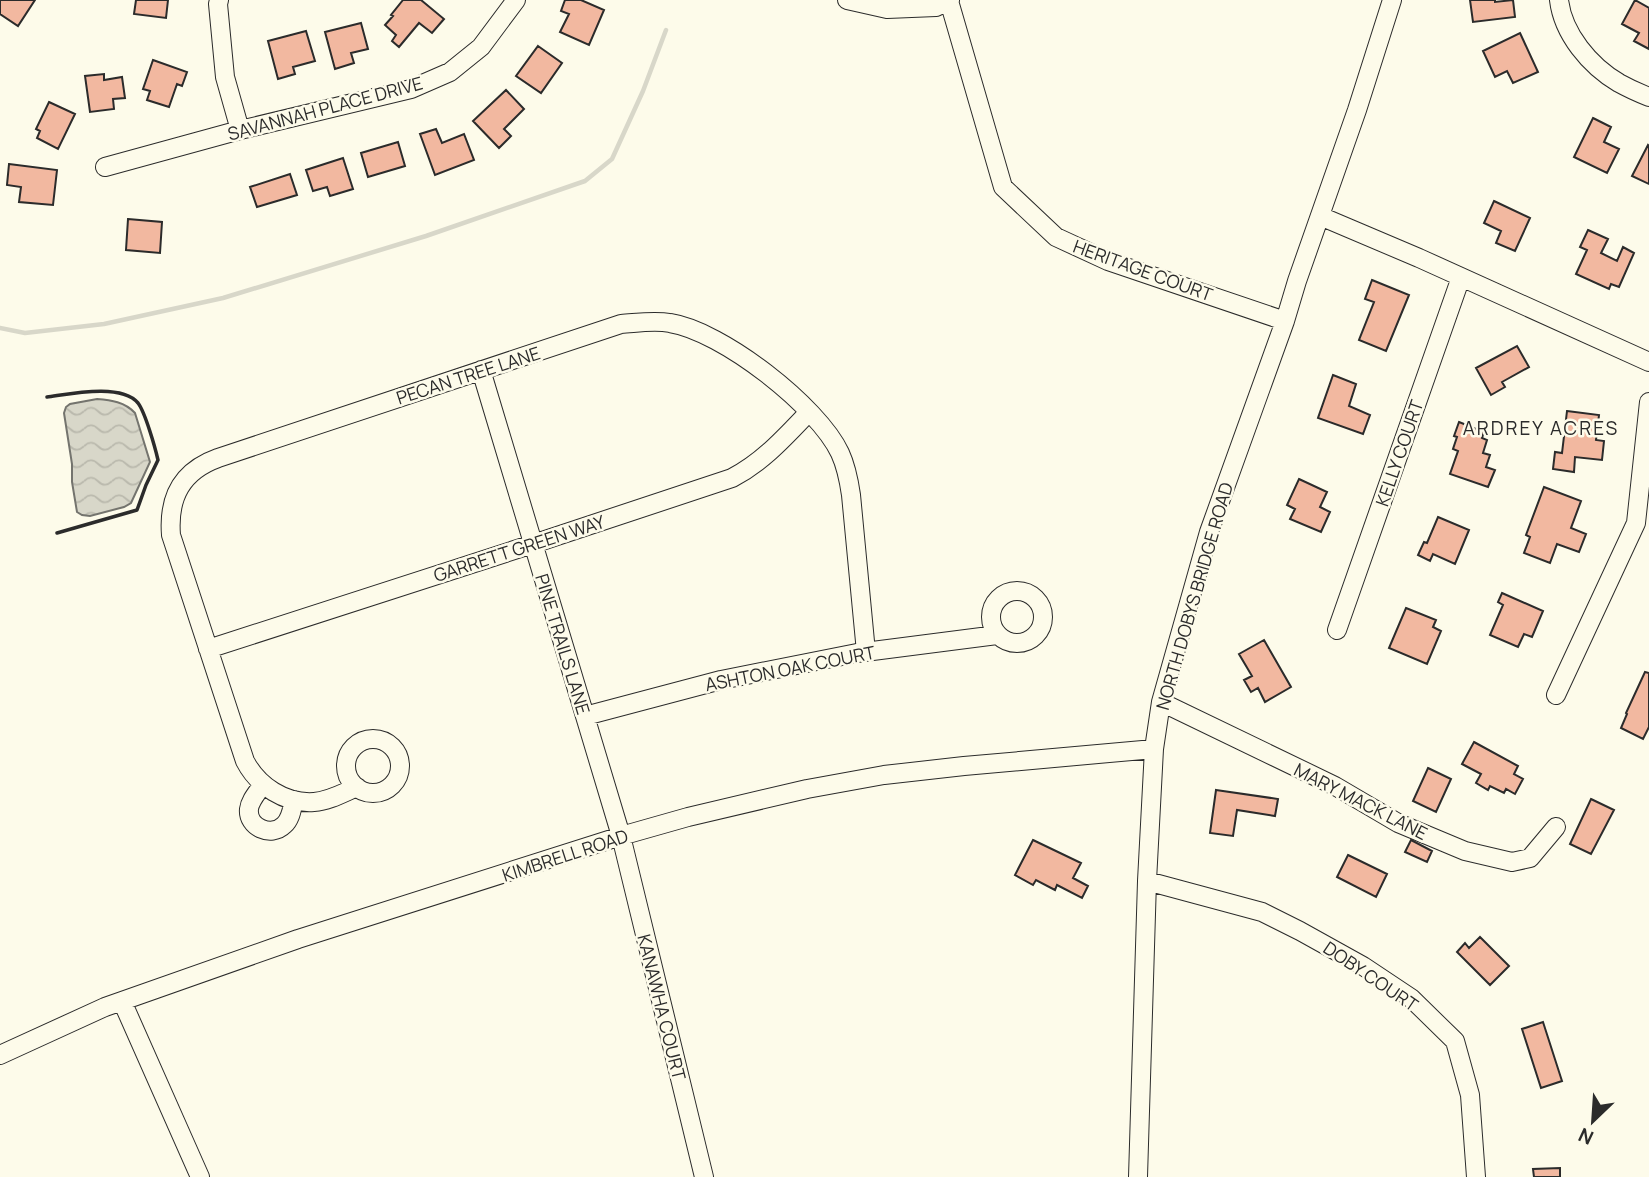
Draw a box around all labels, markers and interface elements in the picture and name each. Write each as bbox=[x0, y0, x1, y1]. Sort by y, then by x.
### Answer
street label: SAVANNAH PLACE DRIVE bbox=[225, 70, 425, 146]
street label: HERITAGE COURT bbox=[1070, 234, 1216, 306]
street label: PECAN TREE LANE bbox=[393, 340, 543, 410]
street label: KELLY COURT bbox=[1370, 396, 1429, 509]
district label: ARDREY ACRES bbox=[1463, 415, 1619, 441]
street label: NORTH DOBYS BRIDGE ROAD bbox=[1150, 479, 1238, 713]
street label: GARRETT GREEN WAY bbox=[430, 509, 609, 587]
street label: PINE TRAILS LANE bbox=[530, 571, 596, 717]
street label: ASHTON OAK COURT bbox=[703, 640, 877, 696]
street label: MARY MACK LANE bbox=[1290, 757, 1432, 845]
street label: KIMBRELL ROAD bbox=[499, 823, 631, 887]
street label: KANAWHA COURT bbox=[632, 932, 692, 1083]
street label: DOBY COURT bbox=[1319, 936, 1423, 1017]
north arrow bbox=[1558, 1086, 1628, 1156]
text: N bbox=[1574, 1122, 1597, 1151]

